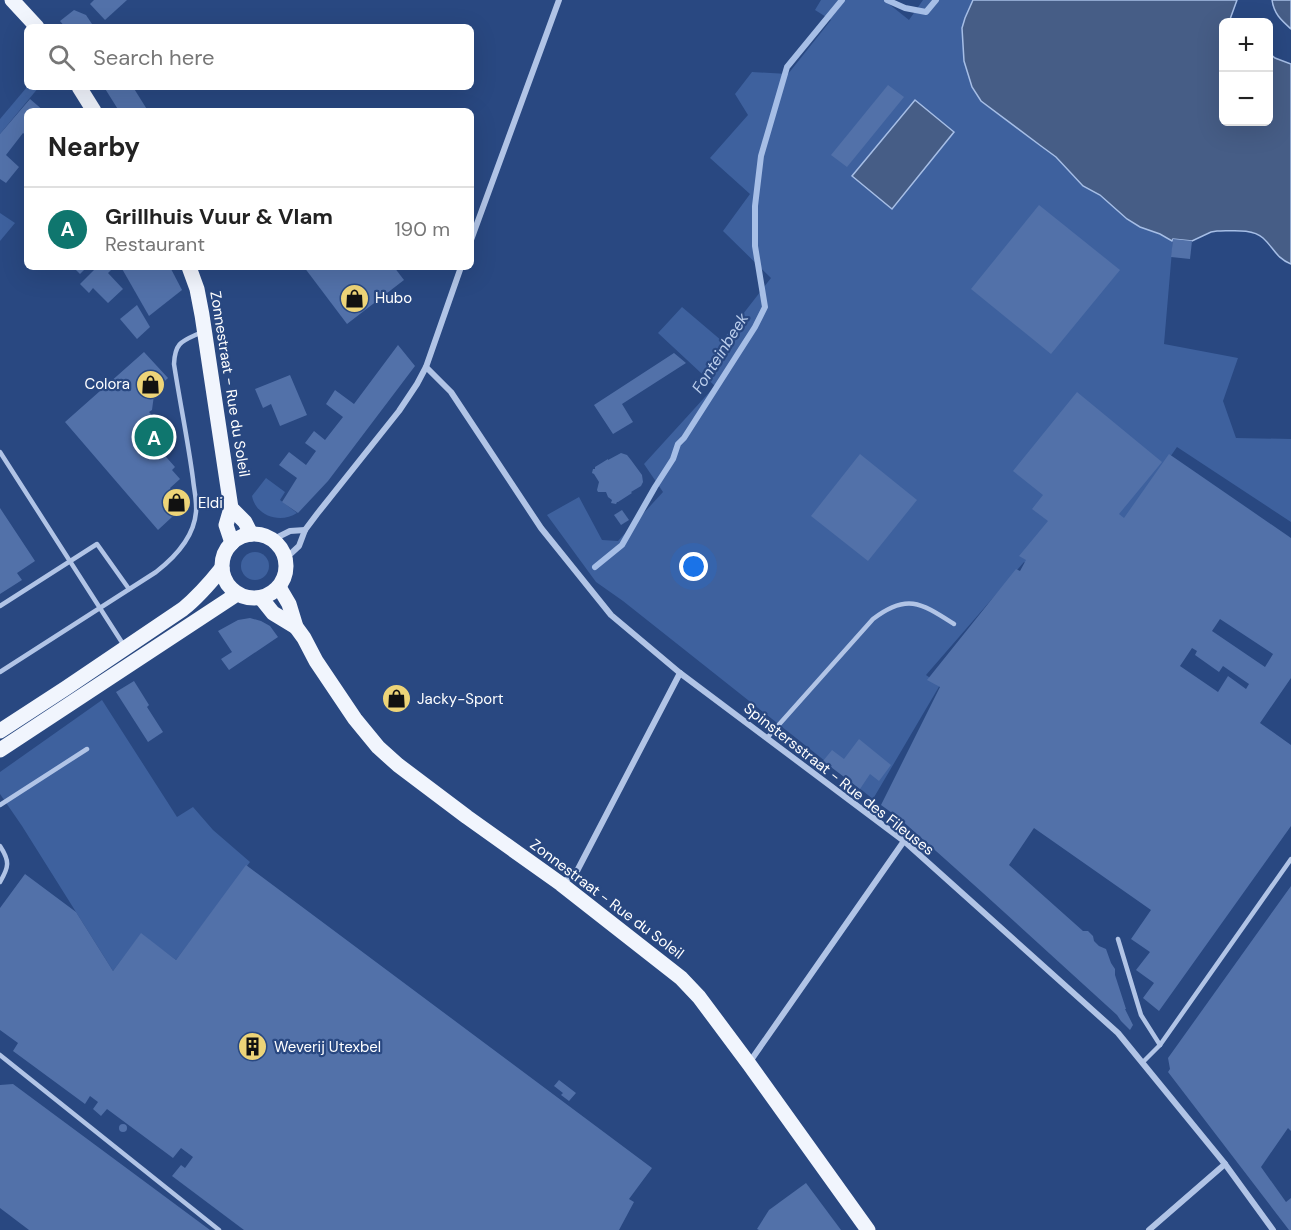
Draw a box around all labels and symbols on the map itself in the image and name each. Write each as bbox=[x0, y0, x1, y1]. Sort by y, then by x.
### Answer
shop icon: Hubo bbox=[338, 282, 370, 314]
place label: Hubo bbox=[375, 288, 412, 308]
street label: Zonnestraat - Rue du Soleil bbox=[205, 290, 255, 478]
water label: Fonteinbeek bbox=[687, 308, 753, 397]
shop icon: Colora bbox=[135, 368, 167, 400]
place label: Colora bbox=[84, 374, 130, 394]
pin: A bbox=[134, 414, 174, 460]
shop icon: Eldi bbox=[161, 487, 193, 519]
place label: Eldi bbox=[198, 493, 223, 513]
your location bbox=[679, 552, 708, 581]
shop icon: Jacky-Sport bbox=[380, 683, 412, 715]
place label: Jacky-Sport bbox=[417, 689, 504, 709]
street label: Spinstersstraat - Rue des Fileuses bbox=[740, 698, 938, 860]
street label: Zonnestraat - Rue du Soleil bbox=[526, 834, 688, 964]
building icon: Weverij Utexbel bbox=[237, 1031, 269, 1063]
place label: Weverij Utexbel bbox=[274, 1037, 381, 1057]

